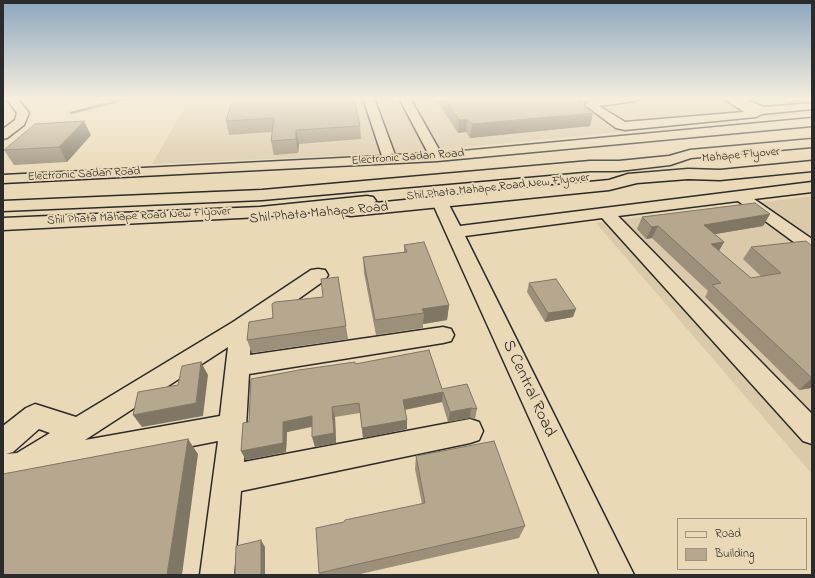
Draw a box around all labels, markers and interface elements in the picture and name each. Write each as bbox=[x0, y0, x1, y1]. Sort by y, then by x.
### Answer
street label: Mahape Flyover bbox=[702, 145, 780, 167]
street label: Electronic Sadan Road bbox=[351, 147, 465, 169]
street label: Electronic Sadan Road bbox=[27, 165, 141, 185]
street label: Shil Phata Mahape Road New Flyover bbox=[406, 171, 590, 205]
street label: Shil Phata Mahape Road bbox=[249, 200, 389, 228]
street label: Shil Phata Mahape Road New Flyover bbox=[47, 205, 231, 229]
street label: S Central Road bbox=[497, 337, 559, 441]
legend bbox=[677, 518, 807, 570]
text: Road bbox=[715, 525, 741, 543]
text: Building bbox=[715, 545, 754, 563]

